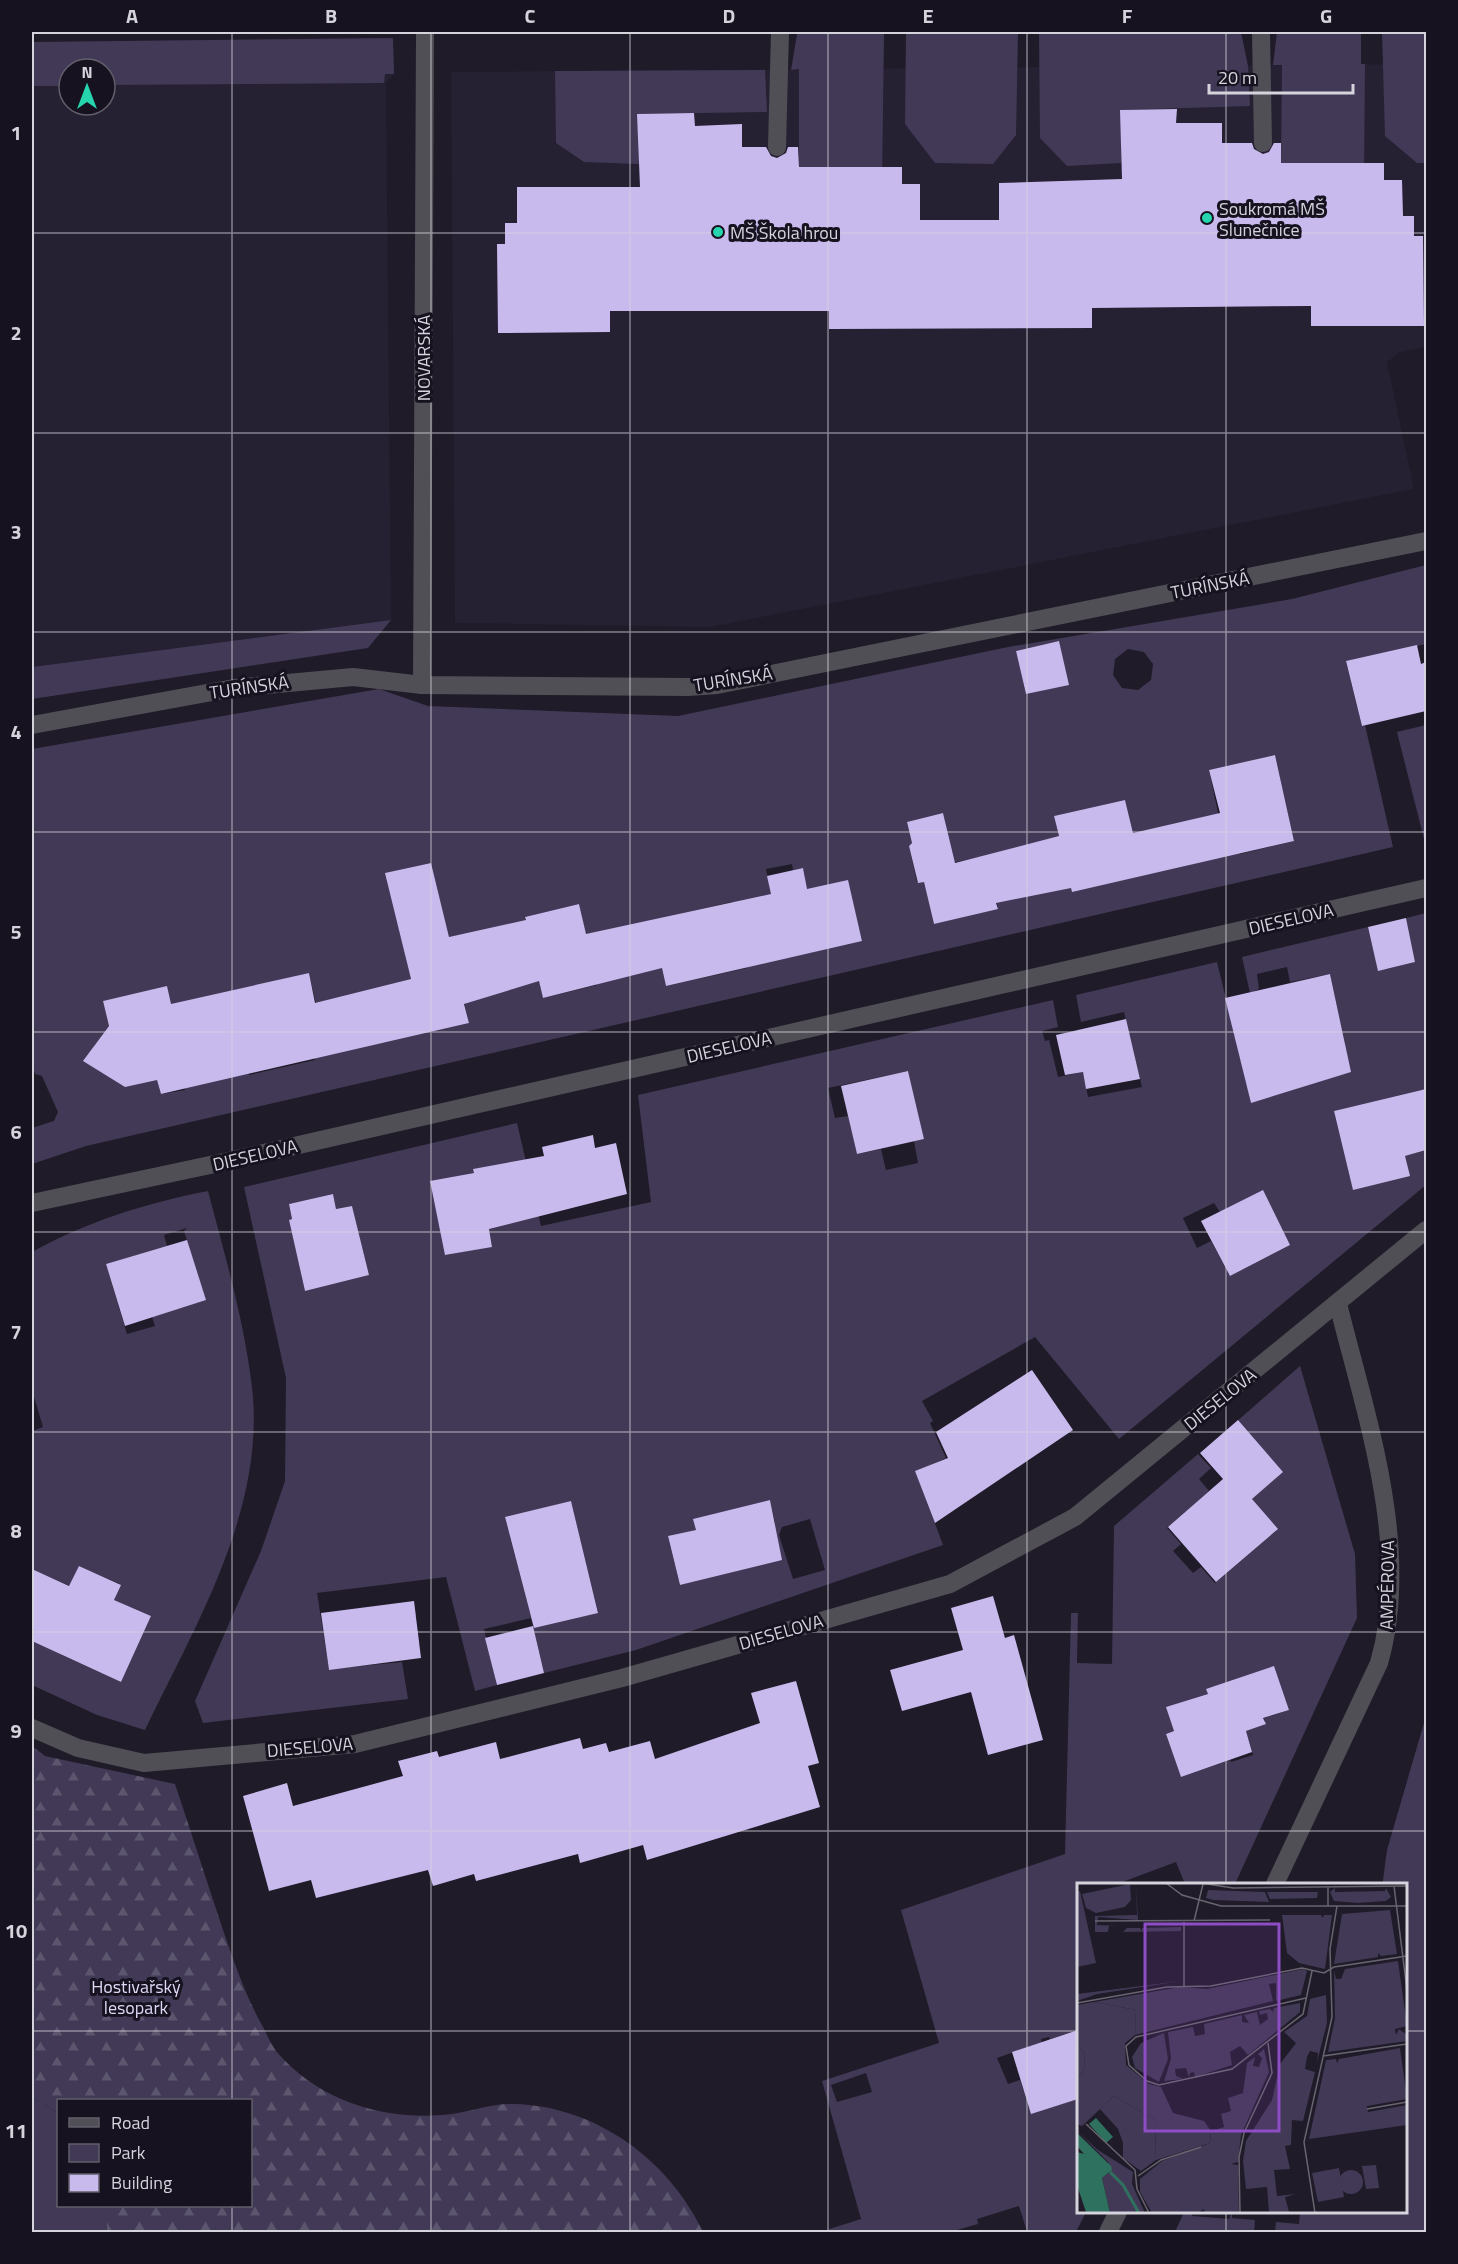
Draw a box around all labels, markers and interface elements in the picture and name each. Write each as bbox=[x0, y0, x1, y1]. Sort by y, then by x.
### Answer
text: A bbox=[126, 0, 138, 31]
text: B bbox=[325, 0, 337, 31]
text: C bbox=[525, 0, 536, 31]
text: D bbox=[723, 0, 735, 31]
text: E bbox=[922, 0, 934, 31]
text: F bbox=[1122, 0, 1133, 31]
text: G bbox=[1320, 0, 1332, 31]
north arrow bbox=[57, 57, 117, 117]
scale bar bbox=[1209, 57, 1353, 95]
text: N bbox=[81, 60, 93, 84]
text: 20 m bbox=[1218, 64, 1257, 91]
text: 1 bbox=[10, 117, 22, 148]
place label: Soukromá MŠ Slunečnice bbox=[1219, 195, 1325, 243]
marker: Soukromá MŠ Slunečnice bbox=[1200, 211, 1214, 225]
place label: MŠ Škola hrou bbox=[730, 219, 838, 246]
marker: MŠ Škola hrou bbox=[711, 225, 725, 239]
street label: NOVARSKÁ bbox=[410, 315, 437, 401]
text: 2 bbox=[10, 317, 22, 348]
text: 3 bbox=[10, 516, 22, 547]
street label: TURÍNSKÁ bbox=[1168, 564, 1252, 606]
street label: TURÍNSKÁ bbox=[692, 659, 775, 699]
street label: TURÍNSKÁ bbox=[208, 668, 290, 706]
text: 4 bbox=[10, 716, 22, 747]
street label: DIESELOVA bbox=[1246, 896, 1336, 942]
text: 5 bbox=[10, 916, 22, 947]
street label: DIESELOVA bbox=[684, 1024, 774, 1070]
text: 6 bbox=[10, 1116, 22, 1147]
street label: DIESELOVA bbox=[210, 1132, 300, 1178]
text: 7 bbox=[10, 1316, 22, 1347]
street label: DIESELOVA bbox=[1178, 1361, 1262, 1437]
text: 8 bbox=[10, 1515, 22, 1546]
street label: AMPÉROVA bbox=[1373, 1540, 1401, 1630]
street label: DIESELOVA bbox=[736, 1607, 826, 1657]
text: 9 bbox=[10, 1715, 22, 1746]
street label: DIESELOVA bbox=[266, 1730, 354, 1764]
inset map bbox=[1077, 1883, 1407, 2213]
text: 10 bbox=[5, 1915, 27, 1946]
park label: Hostivařský lesopark bbox=[91, 1973, 181, 2021]
legend bbox=[57, 2099, 252, 2207]
text: Road bbox=[111, 2109, 150, 2136]
text: 11 bbox=[5, 2115, 27, 2146]
text: Park bbox=[111, 2139, 146, 2166]
text: Building bbox=[111, 2169, 172, 2196]

